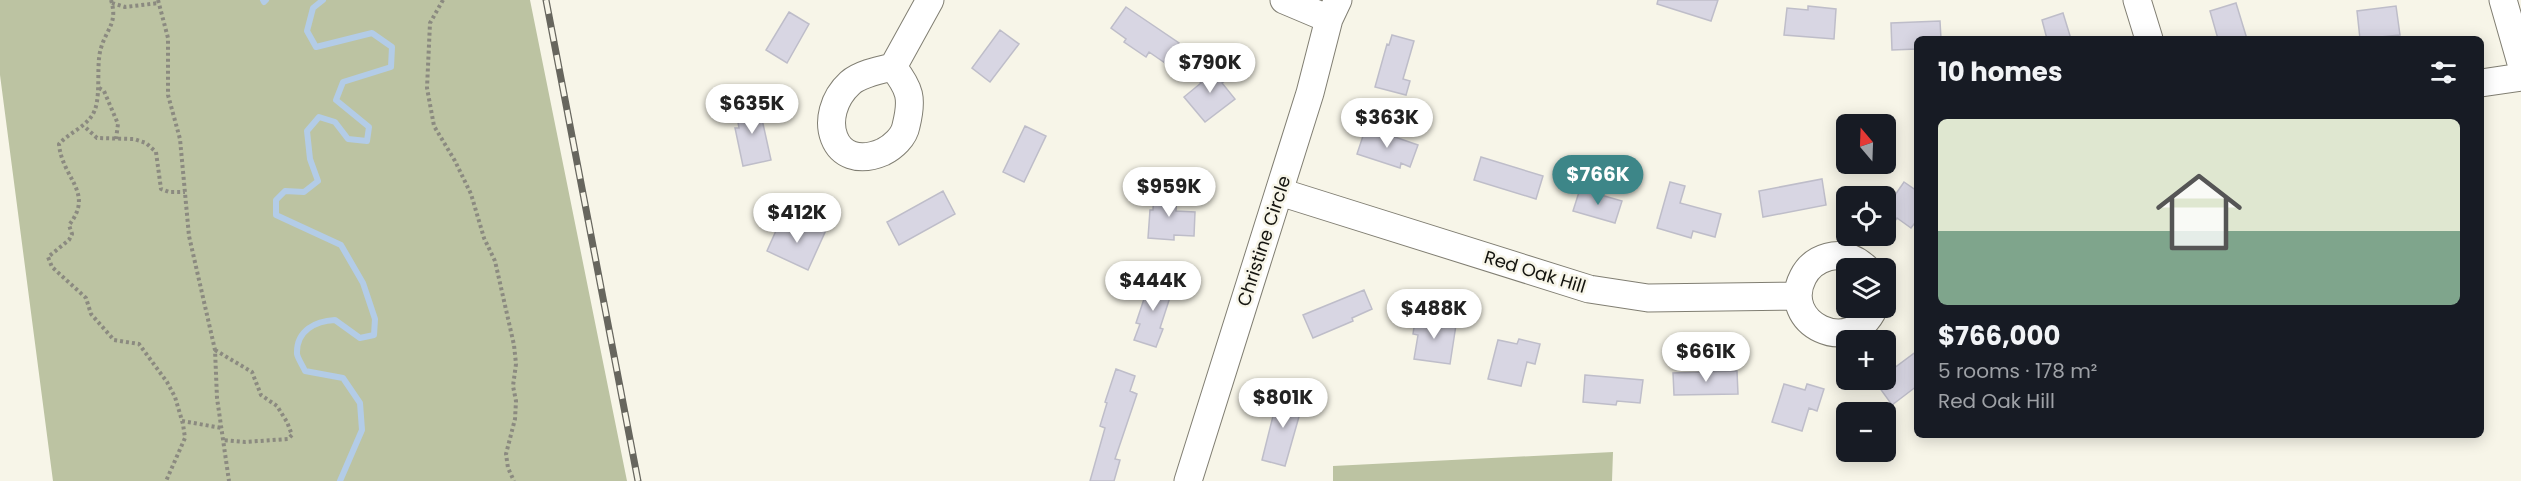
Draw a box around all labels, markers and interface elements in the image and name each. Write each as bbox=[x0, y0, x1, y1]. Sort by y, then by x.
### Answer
pin: $790K bbox=[1168, 43, 1252, 94]
text: $790K bbox=[1178, 48, 1242, 76]
text: 10 homes bbox=[1938, 54, 2062, 90]
icon: filters bbox=[2427, 56, 2460, 89]
pin: $635K bbox=[710, 84, 794, 135]
text: $635K bbox=[720, 89, 784, 117]
pin: $363K bbox=[1345, 98, 1429, 149]
text: $363K bbox=[1355, 103, 1419, 131]
north arrow bbox=[1836, 114, 1896, 174]
map controls bbox=[1836, 114, 1896, 462]
pin: $766K bbox=[1556, 155, 1640, 206]
icon: home bbox=[2145, 158, 2253, 266]
text: $766K bbox=[1566, 160, 1630, 188]
pin: $959K bbox=[1127, 167, 1211, 218]
text: $959K bbox=[1137, 172, 1201, 200]
street label: Christine Circle bbox=[1231, 172, 1296, 309]
button: locate bbox=[1836, 186, 1896, 246]
pin: $412K bbox=[755, 193, 839, 244]
text: $412K bbox=[767, 198, 827, 226]
street label: Red Oak Hill bbox=[1481, 244, 1589, 299]
button: layers bbox=[1836, 258, 1896, 318]
pin: $444K bbox=[1111, 261, 1195, 312]
text: $444K bbox=[1119, 266, 1187, 294]
pin: $488K bbox=[1392, 289, 1476, 340]
text: $488K bbox=[1401, 294, 1467, 322]
text: $766,000 bbox=[1938, 318, 2060, 354]
button: + bbox=[1836, 330, 1896, 390]
pin: $661K bbox=[1664, 332, 1748, 383]
text: $661K bbox=[1676, 337, 1736, 365]
text: 5 rooms · 178 m² bbox=[1938, 357, 2097, 385]
pin: $801K bbox=[1241, 378, 1325, 429]
text: $801K bbox=[1253, 383, 1313, 411]
text: Red Oak Hill bbox=[1938, 387, 2055, 415]
button: − bbox=[1836, 402, 1896, 462]

